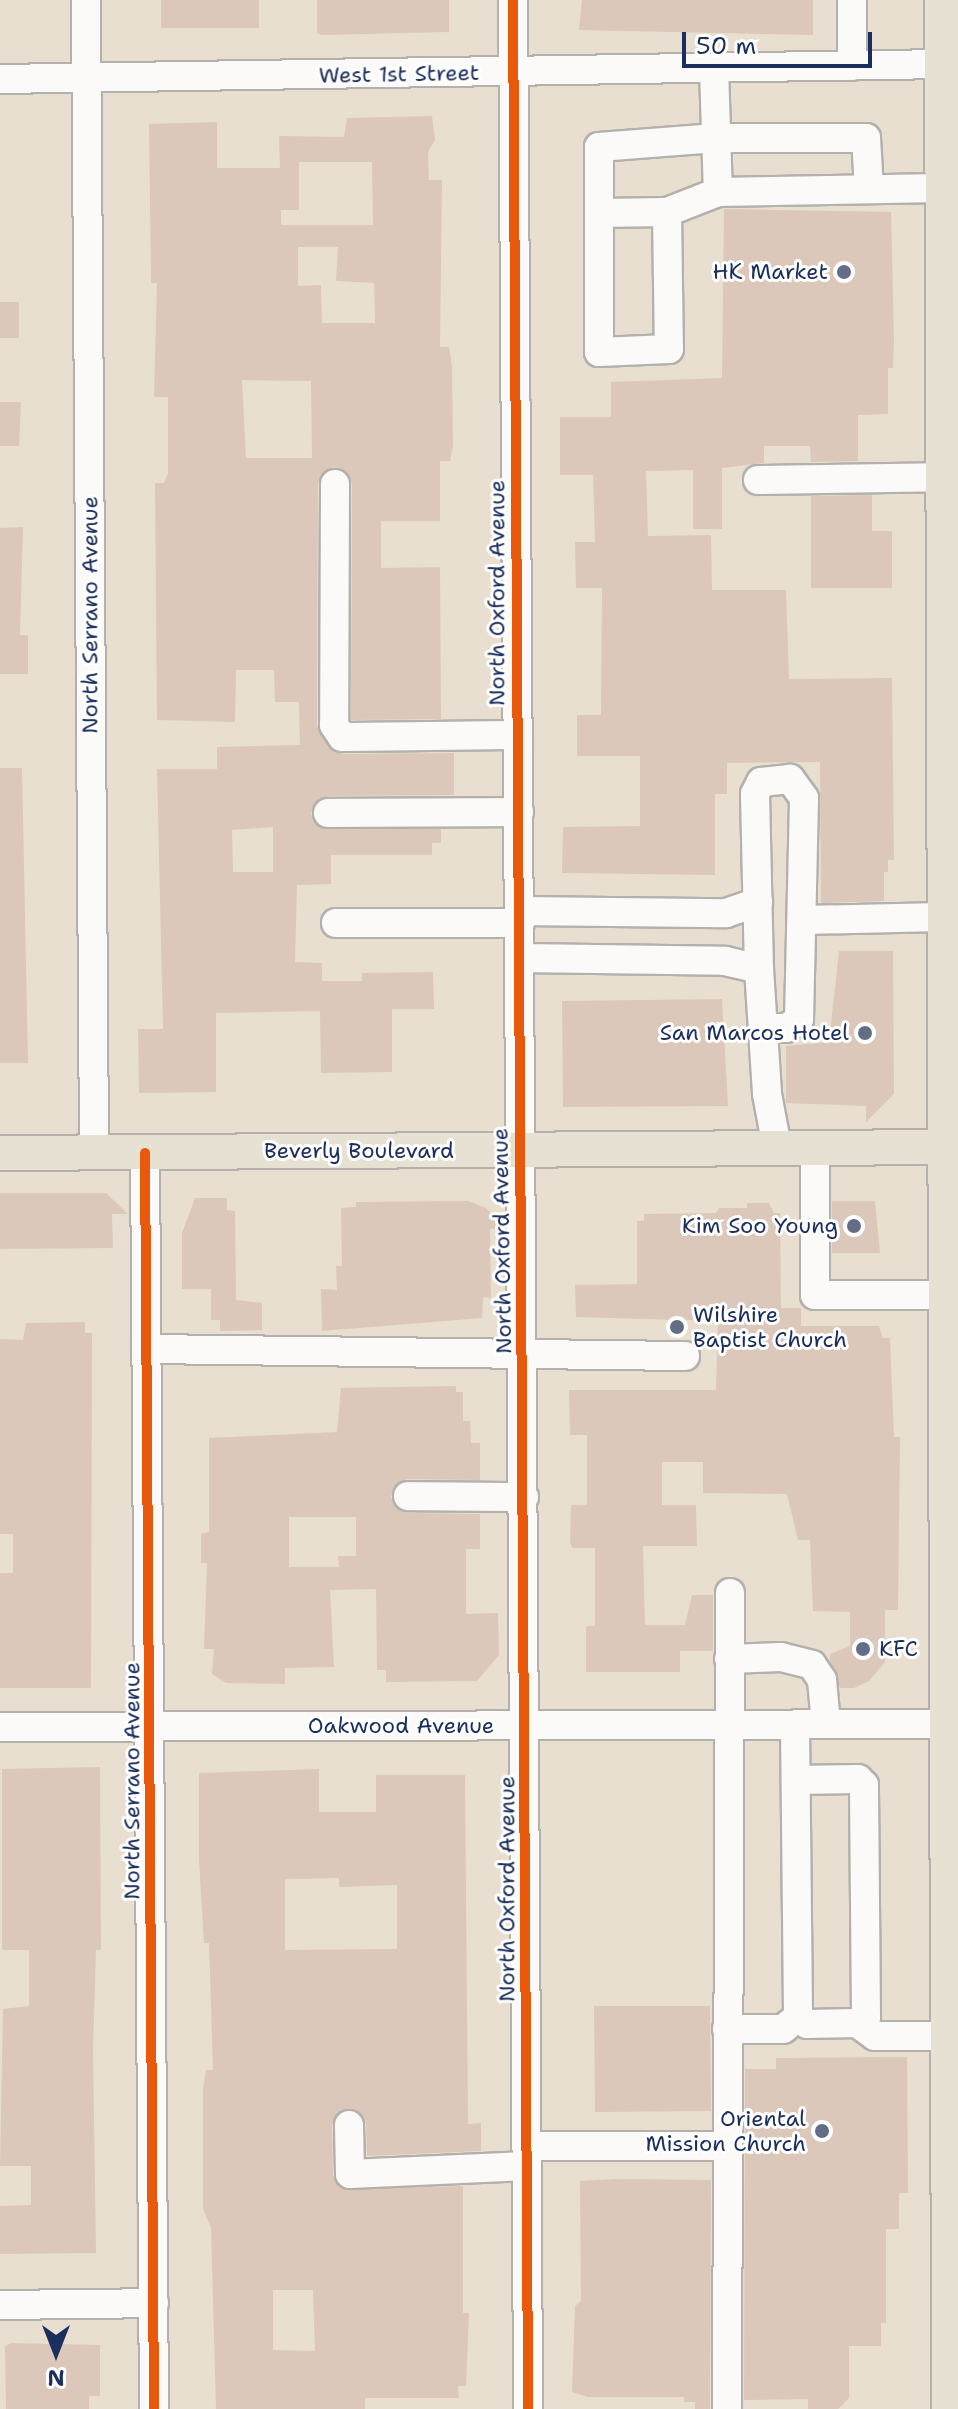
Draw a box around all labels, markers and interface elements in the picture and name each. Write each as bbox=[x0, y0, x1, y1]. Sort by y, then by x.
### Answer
scale bar bbox=[686, 16, 876, 66]
text: 50 m bbox=[696, 30, 756, 62]
street label: West 1st Street bbox=[318, 59, 480, 89]
place label: HK Market bbox=[713, 259, 828, 285]
marker: HK Market bbox=[835, 263, 853, 281]
street label: North Oxford Avenue bbox=[484, 480, 510, 706]
street label: North Serrano Avenue bbox=[77, 496, 103, 734]
place label: San Marcos Hotel bbox=[660, 1020, 849, 1046]
marker: San Marcos Hotel bbox=[856, 1024, 874, 1042]
street label: North Oxford Avenue bbox=[487, 1128, 517, 1354]
street label: Beverly Boulevard bbox=[264, 1138, 454, 1164]
place label: Kim Soo Young bbox=[682, 1213, 838, 1239]
marker: Kim Soo Young bbox=[845, 1217, 863, 1235]
place label: Wilshire Baptist Church bbox=[693, 1301, 847, 1352]
marker: Wilshire Baptist Church bbox=[668, 1318, 686, 1336]
place label: KFC bbox=[879, 1636, 918, 1662]
marker: KFC bbox=[854, 1640, 872, 1658]
street label: North Serrano Avenue bbox=[119, 1662, 145, 1900]
street label: Oakwood Avenue bbox=[308, 1713, 494, 1739]
street label: North Oxford Avenue bbox=[494, 1776, 520, 2002]
place label: Oriental Mission Church bbox=[645, 2105, 806, 2156]
marker: Oriental Mission Church bbox=[813, 2122, 831, 2140]
north arrow bbox=[16, 2313, 96, 2393]
text: N bbox=[47, 2363, 65, 2392]

